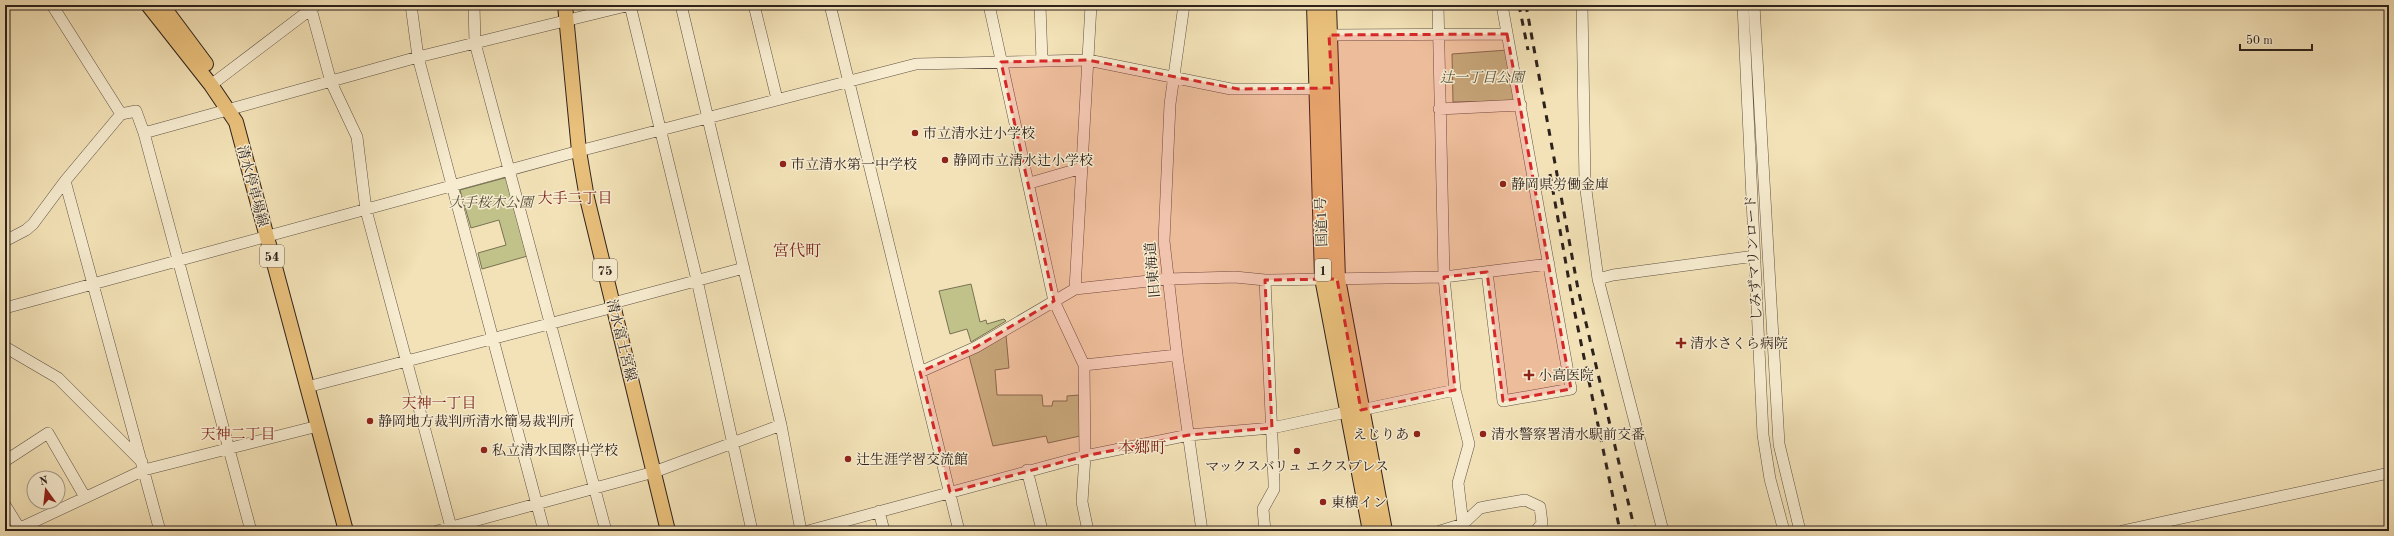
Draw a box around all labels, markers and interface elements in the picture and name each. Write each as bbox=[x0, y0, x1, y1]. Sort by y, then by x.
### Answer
scale bar bbox=[2240, 26, 2312, 52]
text: 50 m bbox=[2246, 34, 2273, 47]
park label: 辻一丁目公園 bbox=[1440, 70, 1526, 85]
place label: 市立清水辻小学校 bbox=[923, 126, 1035, 141]
marker: 市立清水辻小学校 bbox=[910, 128, 920, 138]
street label: 清水停車場線 bbox=[234, 144, 271, 229]
place label: 静岡市立清水辻小学校 bbox=[953, 153, 1093, 168]
marker: 静岡市立清水辻小学校 bbox=[940, 155, 950, 165]
place label: 市立清水第一中学校 bbox=[791, 157, 917, 172]
marker: 市立清水第一中学校 bbox=[778, 159, 788, 169]
place label: 静岡県労働金庫 bbox=[1511, 177, 1609, 192]
marker: 静岡県労働金庫 bbox=[1498, 179, 1508, 189]
district label: 大手二丁目 bbox=[537, 190, 613, 207]
park label: 大手桜木公園 bbox=[449, 195, 535, 210]
street label: しみずマリンロード bbox=[1743, 195, 1764, 321]
street label: 国道1号 bbox=[1313, 197, 1330, 247]
street label: 旧東海道 bbox=[1143, 241, 1162, 299]
district label: 宮代町 bbox=[773, 242, 821, 260]
road number: 54 bbox=[260, 245, 284, 267]
road number: 75 bbox=[593, 259, 617, 281]
road number: 1 bbox=[1315, 259, 1331, 281]
street label: 清水富士宮線 bbox=[604, 298, 639, 383]
place label: 清水さくら病院 bbox=[1690, 336, 1788, 351]
marker: 清水さくら病院 bbox=[1675, 337, 1687, 349]
place label: 小高医院 bbox=[1538, 368, 1594, 383]
marker: 小高医院 bbox=[1523, 369, 1535, 381]
district label: 天神一丁目 bbox=[401, 395, 477, 412]
place label: 静岡地方裁判所清水簡易裁判所 bbox=[378, 414, 574, 429]
marker: 静岡地方裁判所清水簡易裁判所 bbox=[365, 416, 375, 426]
district label: 天神二丁目 bbox=[200, 426, 276, 443]
place label: えじりあ bbox=[1353, 427, 1409, 442]
place label: 清水警察署清水駅前交番 bbox=[1491, 427, 1645, 442]
marker: えじりあ bbox=[1412, 429, 1422, 439]
marker: 清水警察署清水駅前交番 bbox=[1478, 429, 1488, 439]
district label: 本郷町 bbox=[1118, 439, 1166, 457]
place label: 私立清水国際中学校 bbox=[492, 443, 618, 458]
marker: 私立清水国際中学校 bbox=[479, 445, 489, 455]
marker: マックスバリュ エクスプレス bbox=[1292, 446, 1302, 456]
place label: 辻生涯学習交流館 bbox=[856, 452, 968, 467]
marker: 辻生涯学習交流館 bbox=[843, 454, 853, 464]
place label: マックスバリュ エクスプレス bbox=[1205, 459, 1389, 474]
north arrow bbox=[26, 470, 66, 510]
text: N bbox=[38, 475, 50, 488]
place label: 東横イン bbox=[1331, 495, 1387, 510]
marker: 東横イン bbox=[1318, 497, 1328, 507]

